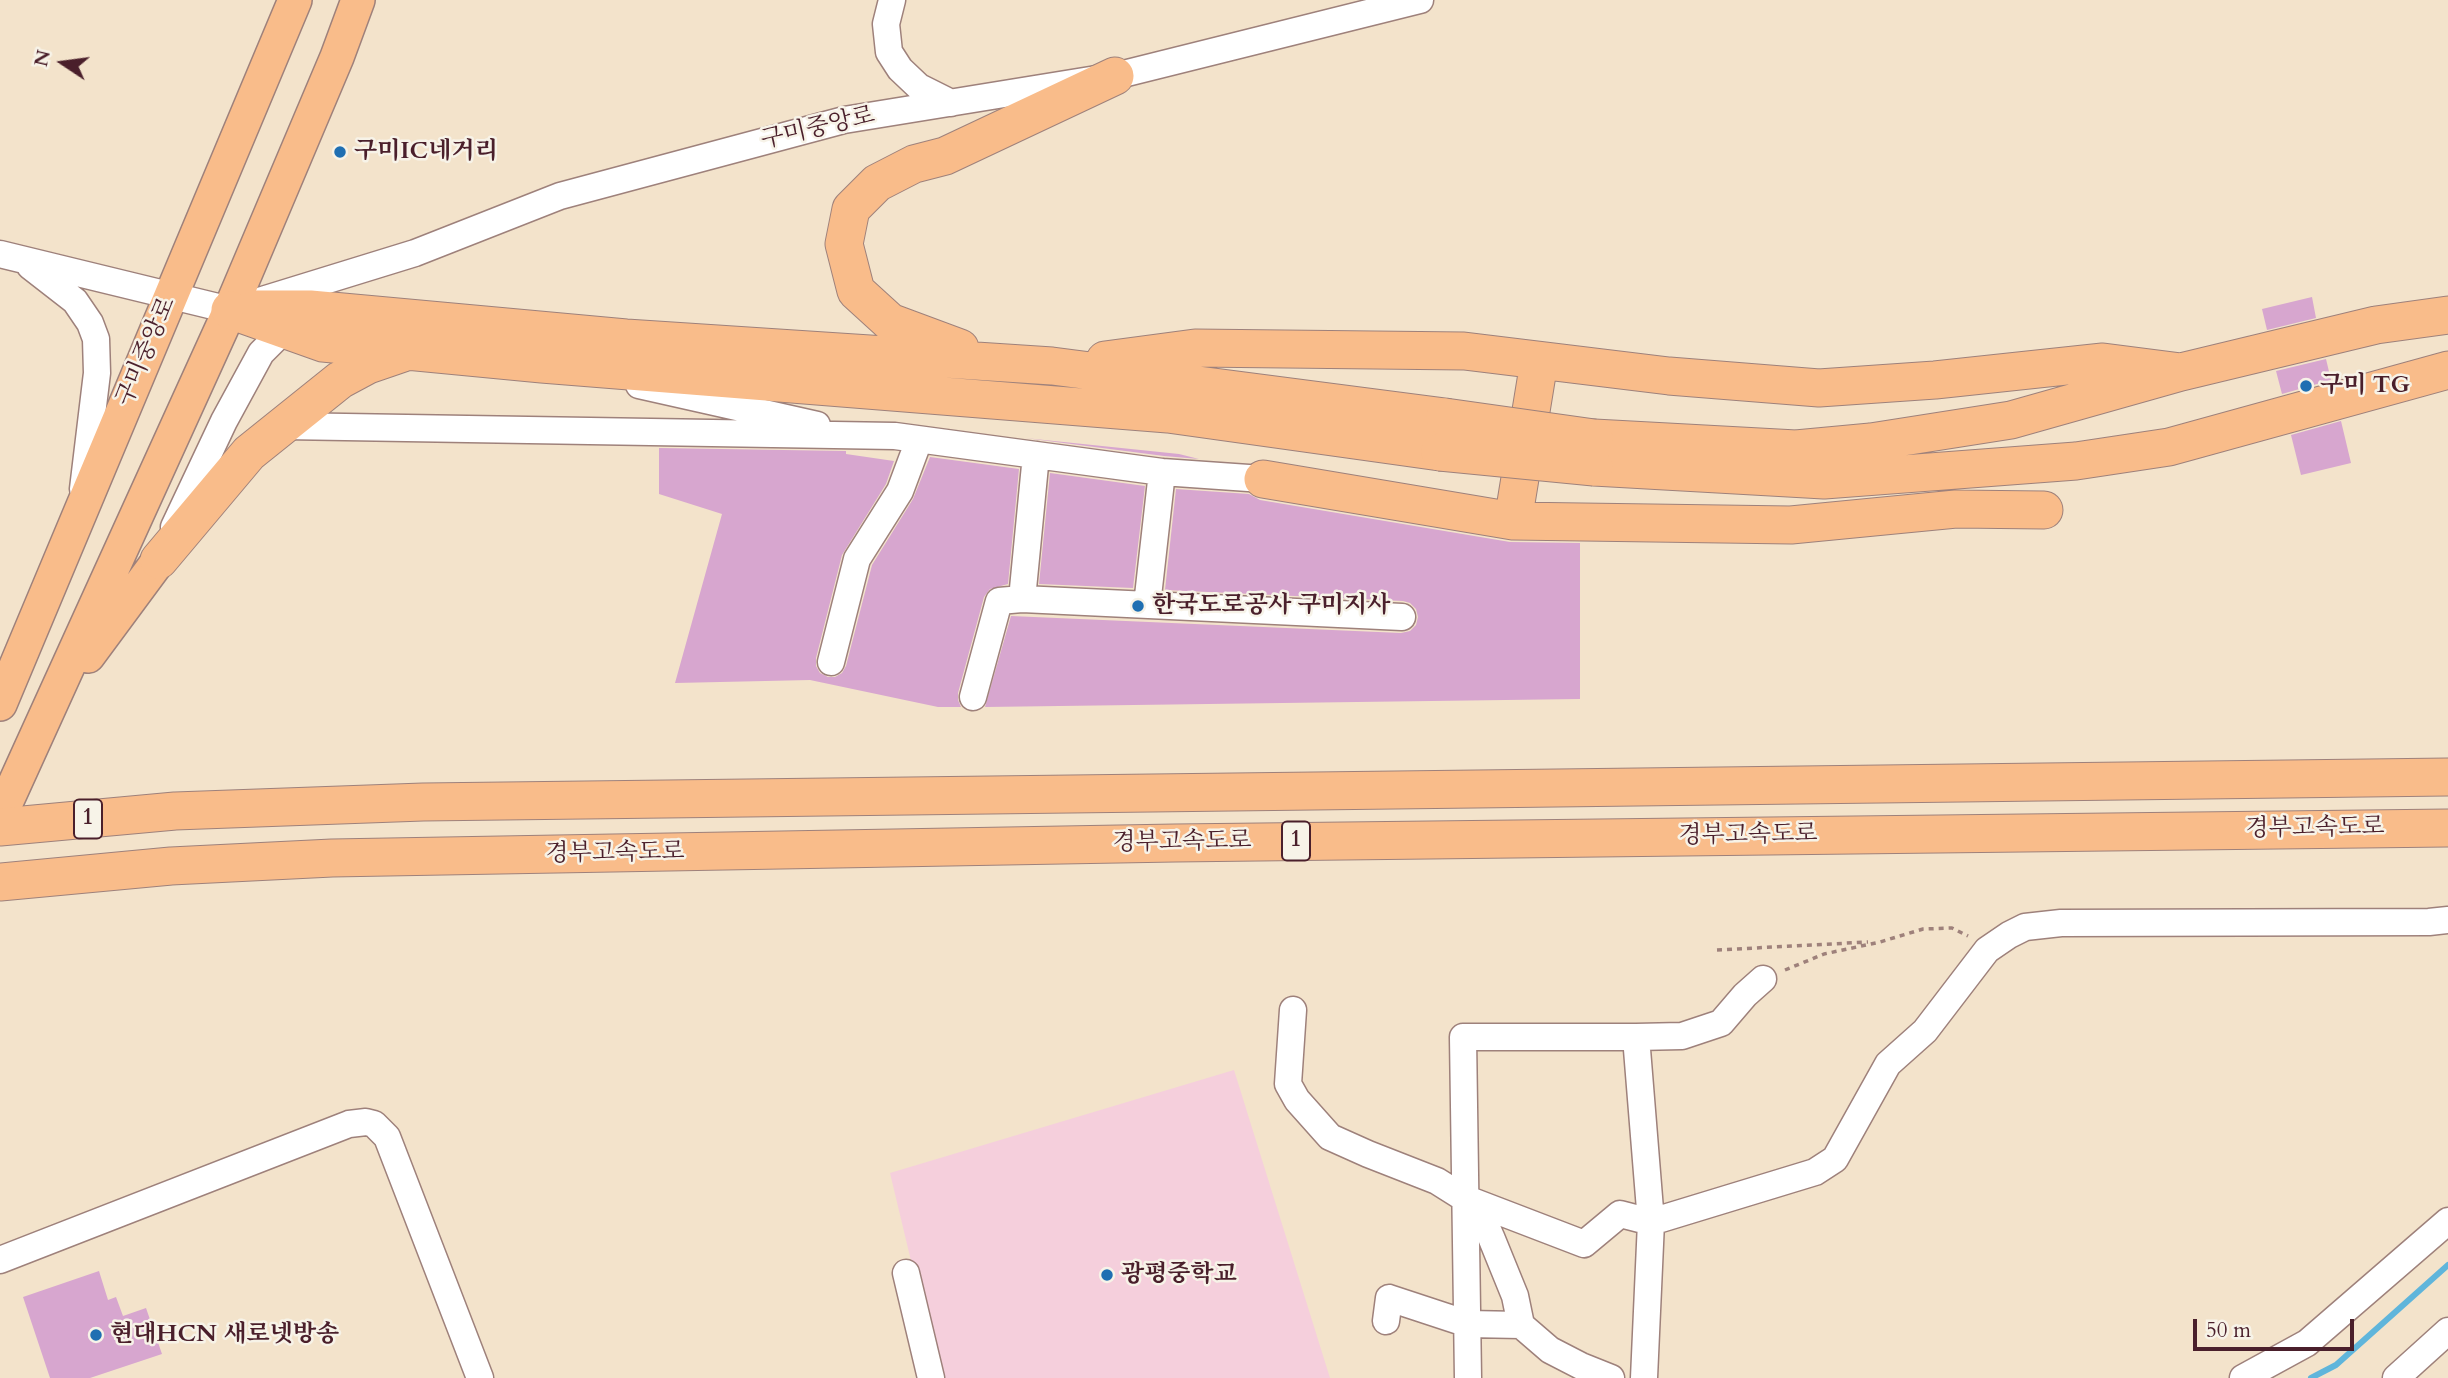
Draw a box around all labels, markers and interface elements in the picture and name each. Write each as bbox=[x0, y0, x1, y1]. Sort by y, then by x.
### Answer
north arrow bbox=[28, 28, 98, 98]
text: N bbox=[28, 47, 57, 69]
street label: 구미중앙로 bbox=[758, 102, 878, 156]
place label: 구미IC네거리 bbox=[354, 138, 498, 166]
marker: 구미IC네거리 bbox=[332, 144, 348, 160]
street label: 구미중앙로 bbox=[111, 293, 183, 411]
place label: 구미 TG bbox=[2320, 372, 2410, 400]
marker: 구미 TG bbox=[2298, 378, 2314, 394]
place label: 한국도로공사 구미지사 bbox=[1152, 592, 1390, 620]
marker: 한국도로공사 구미지사 bbox=[1130, 598, 1146, 614]
road number: 1 bbox=[74, 800, 102, 838]
street label: 경부고속도로 bbox=[2245, 813, 2385, 845]
street label: 경부고속도로 bbox=[1678, 820, 1818, 852]
road number: 1 bbox=[1282, 821, 1310, 860]
street label: 경부고속도로 bbox=[1112, 827, 1252, 859]
street label: 경부고속도로 bbox=[545, 838, 685, 870]
place label: 광평중학교 bbox=[1121, 1261, 1237, 1289]
marker: 광평중학교 bbox=[1099, 1267, 1115, 1283]
scale bar bbox=[2196, 1304, 2357, 1348]
text: 50 m bbox=[2206, 1316, 2251, 1345]
place label: 현대HCN 새로넷방송 bbox=[110, 1321, 339, 1349]
marker: 현대HCN 새로넷방송 bbox=[88, 1327, 104, 1343]

